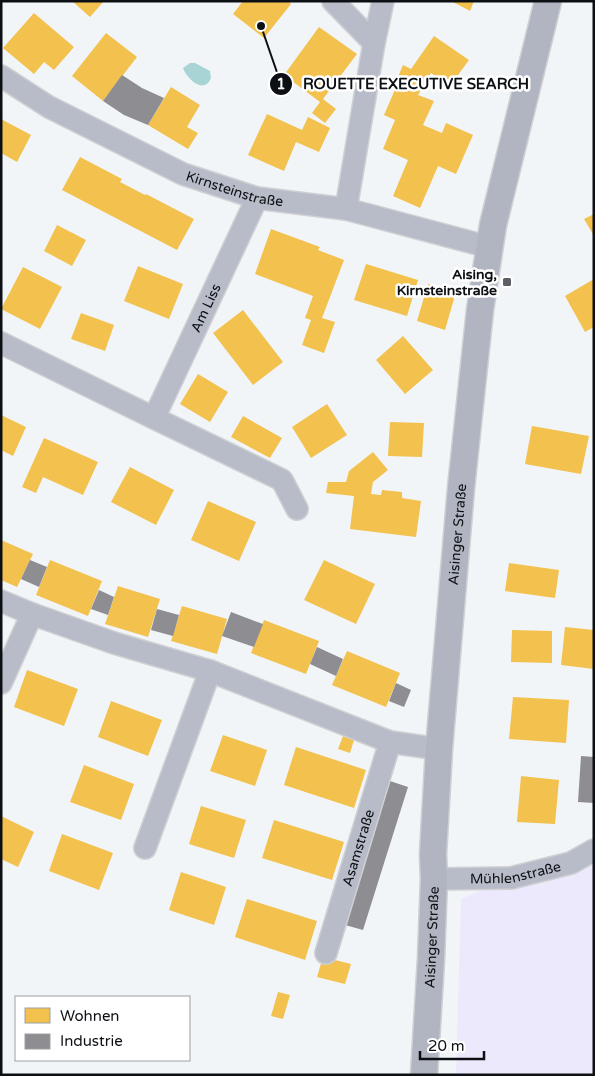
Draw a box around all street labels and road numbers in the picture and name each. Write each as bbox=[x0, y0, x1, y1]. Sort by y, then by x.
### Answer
street label: Kirnsteinstraße bbox=[184, 167, 284, 210]
street label: Am Liss bbox=[187, 281, 224, 335]
street label: Aisinger Straße bbox=[444, 483, 470, 586]
street label: Asamstraße bbox=[338, 807, 378, 888]
street label: Mühlenstraße bbox=[470, 857, 563, 887]
street label: Aisinger Straße bbox=[421, 886, 442, 989]

